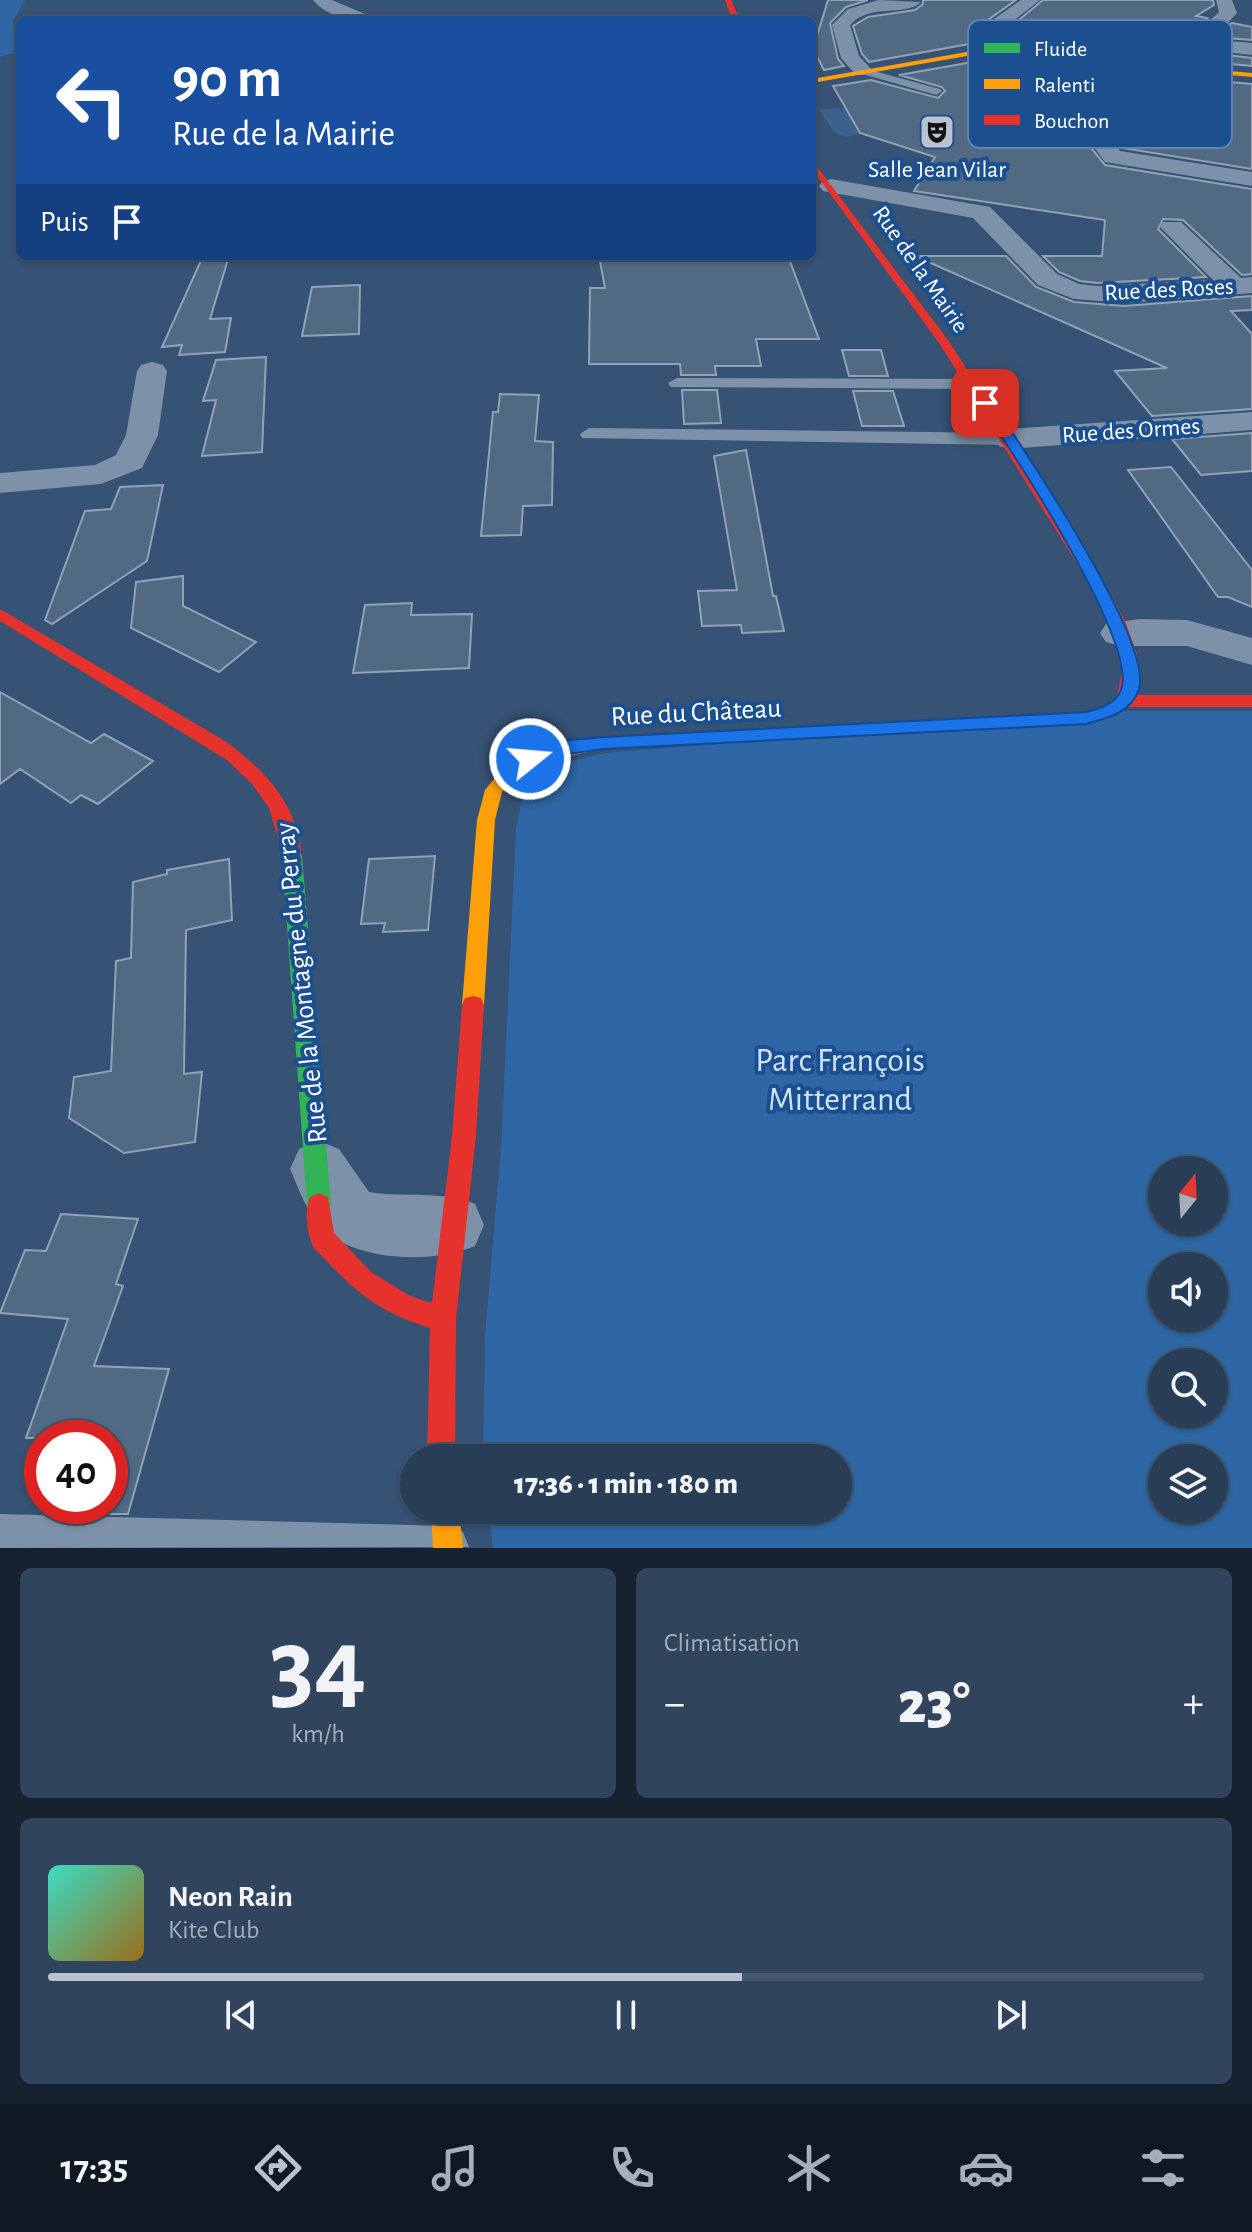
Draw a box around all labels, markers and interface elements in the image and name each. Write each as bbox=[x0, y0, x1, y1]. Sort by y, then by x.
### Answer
legend bbox=[968, 20, 1232, 148]
text: Fluide bbox=[1034, 38, 1087, 60]
icon: left bbox=[40, 48, 144, 152]
text: 90 m bbox=[172, 51, 282, 107]
text: Ralenti bbox=[1034, 74, 1095, 96]
text: Bouchon bbox=[1034, 110, 1109, 132]
theatre icon: Salle Jean Vilar bbox=[918, 113, 956, 151]
text: Rue de la Mairie bbox=[172, 116, 395, 152]
place label: Salle Jean Vilar bbox=[868, 158, 1006, 182]
icon: arrive bbox=[105, 200, 149, 244]
street label: Rue de la Mairie bbox=[868, 202, 973, 337]
text: Puis bbox=[40, 207, 89, 237]
street label: Rue des Roses bbox=[1104, 275, 1234, 305]
pin bbox=[951, 369, 1019, 437]
icon: arrive bbox=[963, 381, 1007, 425]
street label: Rue des Ormes bbox=[1061, 414, 1201, 448]
street label: Rue du Château bbox=[610, 695, 782, 731]
position arrow bbox=[488, 717, 572, 801]
street label: Rue de la Montagne du Perray bbox=[271, 821, 333, 1144]
park label: Parc François Mitterrand bbox=[755, 1044, 925, 1117]
north arrow bbox=[1148, 1156, 1228, 1236]
map controls bbox=[1148, 1156, 1228, 1524]
button: sound bbox=[1148, 1252, 1228, 1332]
button: search bbox=[1148, 1348, 1228, 1428]
speed limit sign: 40 bbox=[24, 1420, 128, 1524]
button: layers bbox=[1148, 1444, 1228, 1524]
text: 17:36 · 1 min · 180 m bbox=[514, 1469, 738, 1499]
text: 34 bbox=[269, 1615, 367, 1719]
text: Climatisation bbox=[664, 1630, 800, 1656]
text: 23° bbox=[898, 1674, 970, 1734]
text: − bbox=[664, 1682, 685, 1726]
text: + bbox=[1183, 1682, 1204, 1726]
text: km/h bbox=[291, 1721, 345, 1747]
text: Neon Rain bbox=[168, 1882, 293, 1912]
text: Kite Club bbox=[168, 1917, 259, 1943]
icon: previous bbox=[219, 1993, 263, 2037]
icon: pause bbox=[604, 1993, 648, 2037]
icon: next bbox=[989, 1993, 1033, 2037]
icon: directions bbox=[250, 2140, 306, 2196]
icon: music bbox=[427, 2140, 483, 2196]
icon: phone bbox=[604, 2140, 660, 2196]
icon: climate bbox=[781, 2140, 837, 2196]
icon: car bbox=[958, 2140, 1014, 2196]
icon: filters bbox=[1135, 2140, 1191, 2196]
text: 17:35 bbox=[61, 2150, 128, 2186]

